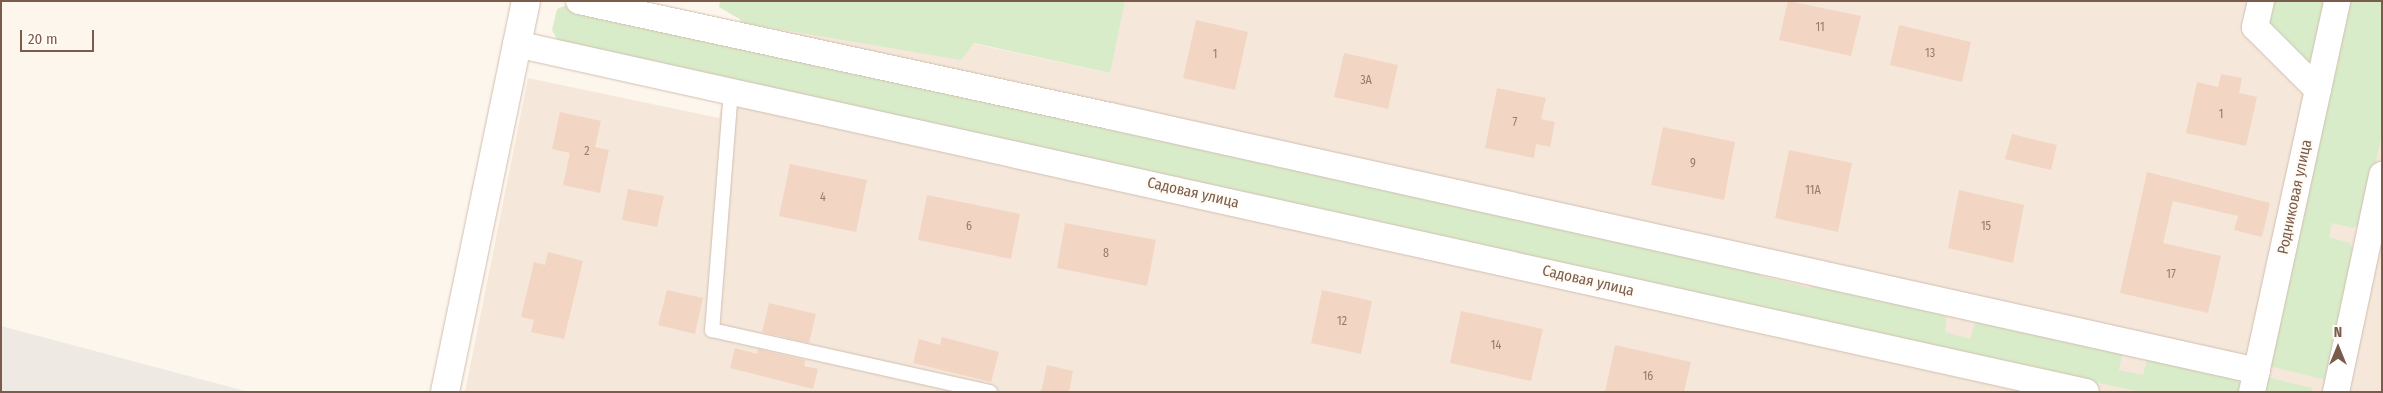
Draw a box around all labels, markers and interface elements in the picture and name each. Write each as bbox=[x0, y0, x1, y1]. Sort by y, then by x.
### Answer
scale bar bbox=[22, 20, 96, 52]
house number: 11 bbox=[1815, 21, 1825, 35]
text: 20 m bbox=[28, 30, 58, 48]
house number: 13 bbox=[1925, 47, 1935, 61]
house number: 1 bbox=[1213, 48, 1217, 62]
house number: 3А bbox=[1360, 74, 1372, 88]
house number: 1 bbox=[2219, 108, 2223, 122]
house number: 7 bbox=[1513, 116, 1517, 130]
street label: Родниковая улица bbox=[2274, 138, 2316, 256]
house number: 2 bbox=[584, 145, 590, 159]
house number: 9 bbox=[1690, 157, 1696, 171]
street label: Садовая улица bbox=[1145, 174, 1241, 212]
house number: 11А bbox=[1805, 184, 1821, 198]
house number: 4 bbox=[820, 191, 826, 205]
house number: 6 bbox=[966, 220, 972, 234]
house number: 15 bbox=[1981, 220, 1991, 234]
house number: 8 bbox=[1103, 247, 1109, 261]
street label: Садовая улица bbox=[1540, 262, 1636, 300]
house number: 17 bbox=[2166, 268, 2176, 282]
house number: 12 bbox=[1337, 315, 1347, 329]
north arrow bbox=[2313, 323, 2363, 373]
text: N bbox=[2334, 324, 2342, 341]
house number: 14 bbox=[1491, 339, 1501, 353]
house number: 16 bbox=[1643, 370, 1653, 384]

